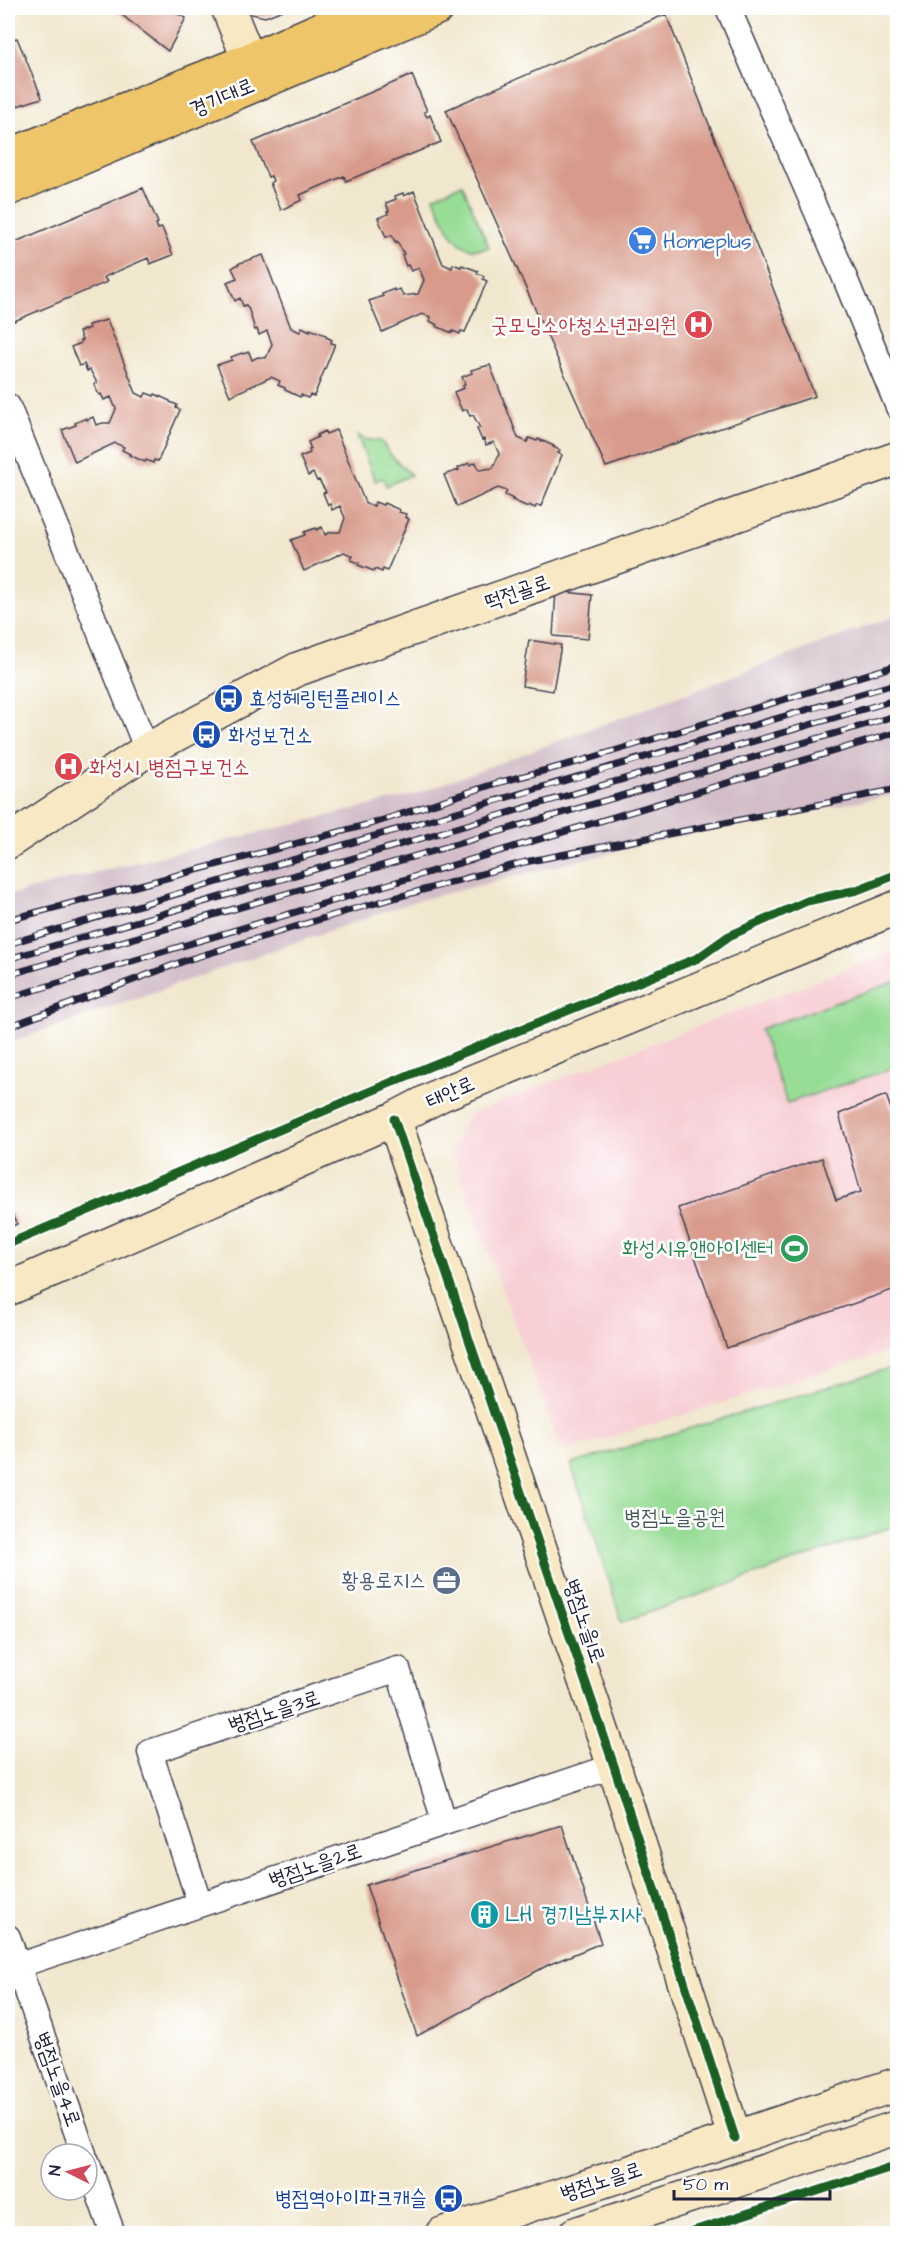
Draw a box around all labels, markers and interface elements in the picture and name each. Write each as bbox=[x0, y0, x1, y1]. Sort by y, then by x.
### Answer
street label: 경기대로 bbox=[185, 71, 259, 124]
supermarket icon: Homeplus bbox=[626, 225, 658, 257]
place label: Homeplus bbox=[663, 227, 751, 257]
hospital icon: 굿모닝소아청소년과의원 bbox=[682, 309, 714, 341]
place label: 굿모닝소아청소년과의원 bbox=[491, 311, 677, 340]
street label: 떡전골로 bbox=[480, 568, 554, 617]
bus stop icon: 효성헤링턴플레이스 bbox=[212, 682, 244, 714]
place label: 효성헤링턴플레이스 bbox=[249, 684, 401, 713]
bus stop icon: 화성보건소 bbox=[191, 719, 223, 751]
place label: 화성보건소 bbox=[228, 721, 313, 750]
hospital icon: 화성시 병점구보건소 bbox=[52, 751, 84, 783]
place label: 화성시 병점구보건소 bbox=[89, 753, 250, 782]
street label: 태안로 bbox=[421, 1069, 479, 1116]
sports icon: 화성시유앤아이센터 bbox=[779, 1232, 811, 1264]
place label: 화성시유앤아이센터 bbox=[622, 1234, 774, 1263]
park label: 병점노을공원 bbox=[624, 1503, 726, 1532]
office icon: 황용로지스 bbox=[431, 1564, 463, 1596]
place label: 황용로지스 bbox=[342, 1566, 426, 1595]
street label: 병점노을1로 bbox=[557, 1575, 612, 1667]
street label: 병점노을3로 bbox=[224, 1683, 324, 1740]
street label: 병점노을2로 bbox=[265, 1836, 366, 1895]
building icon: LH 경기남부지사 bbox=[468, 1898, 500, 1930]
place label: LH 경기남부지사 bbox=[505, 1900, 642, 1929]
street label: 병점노을4로 bbox=[27, 2028, 88, 2131]
north arrow bbox=[39, 2142, 99, 2202]
street label: 병점노을로 bbox=[556, 2155, 646, 2208]
scale bar bbox=[674, 2163, 830, 2201]
text: N bbox=[44, 2164, 67, 2177]
text: 50 m bbox=[683, 2172, 728, 2197]
bus stop icon: 병점역아이파크캐슬 bbox=[432, 2182, 464, 2214]
place label: 병점역아이파크캐슬 bbox=[275, 2184, 427, 2213]

